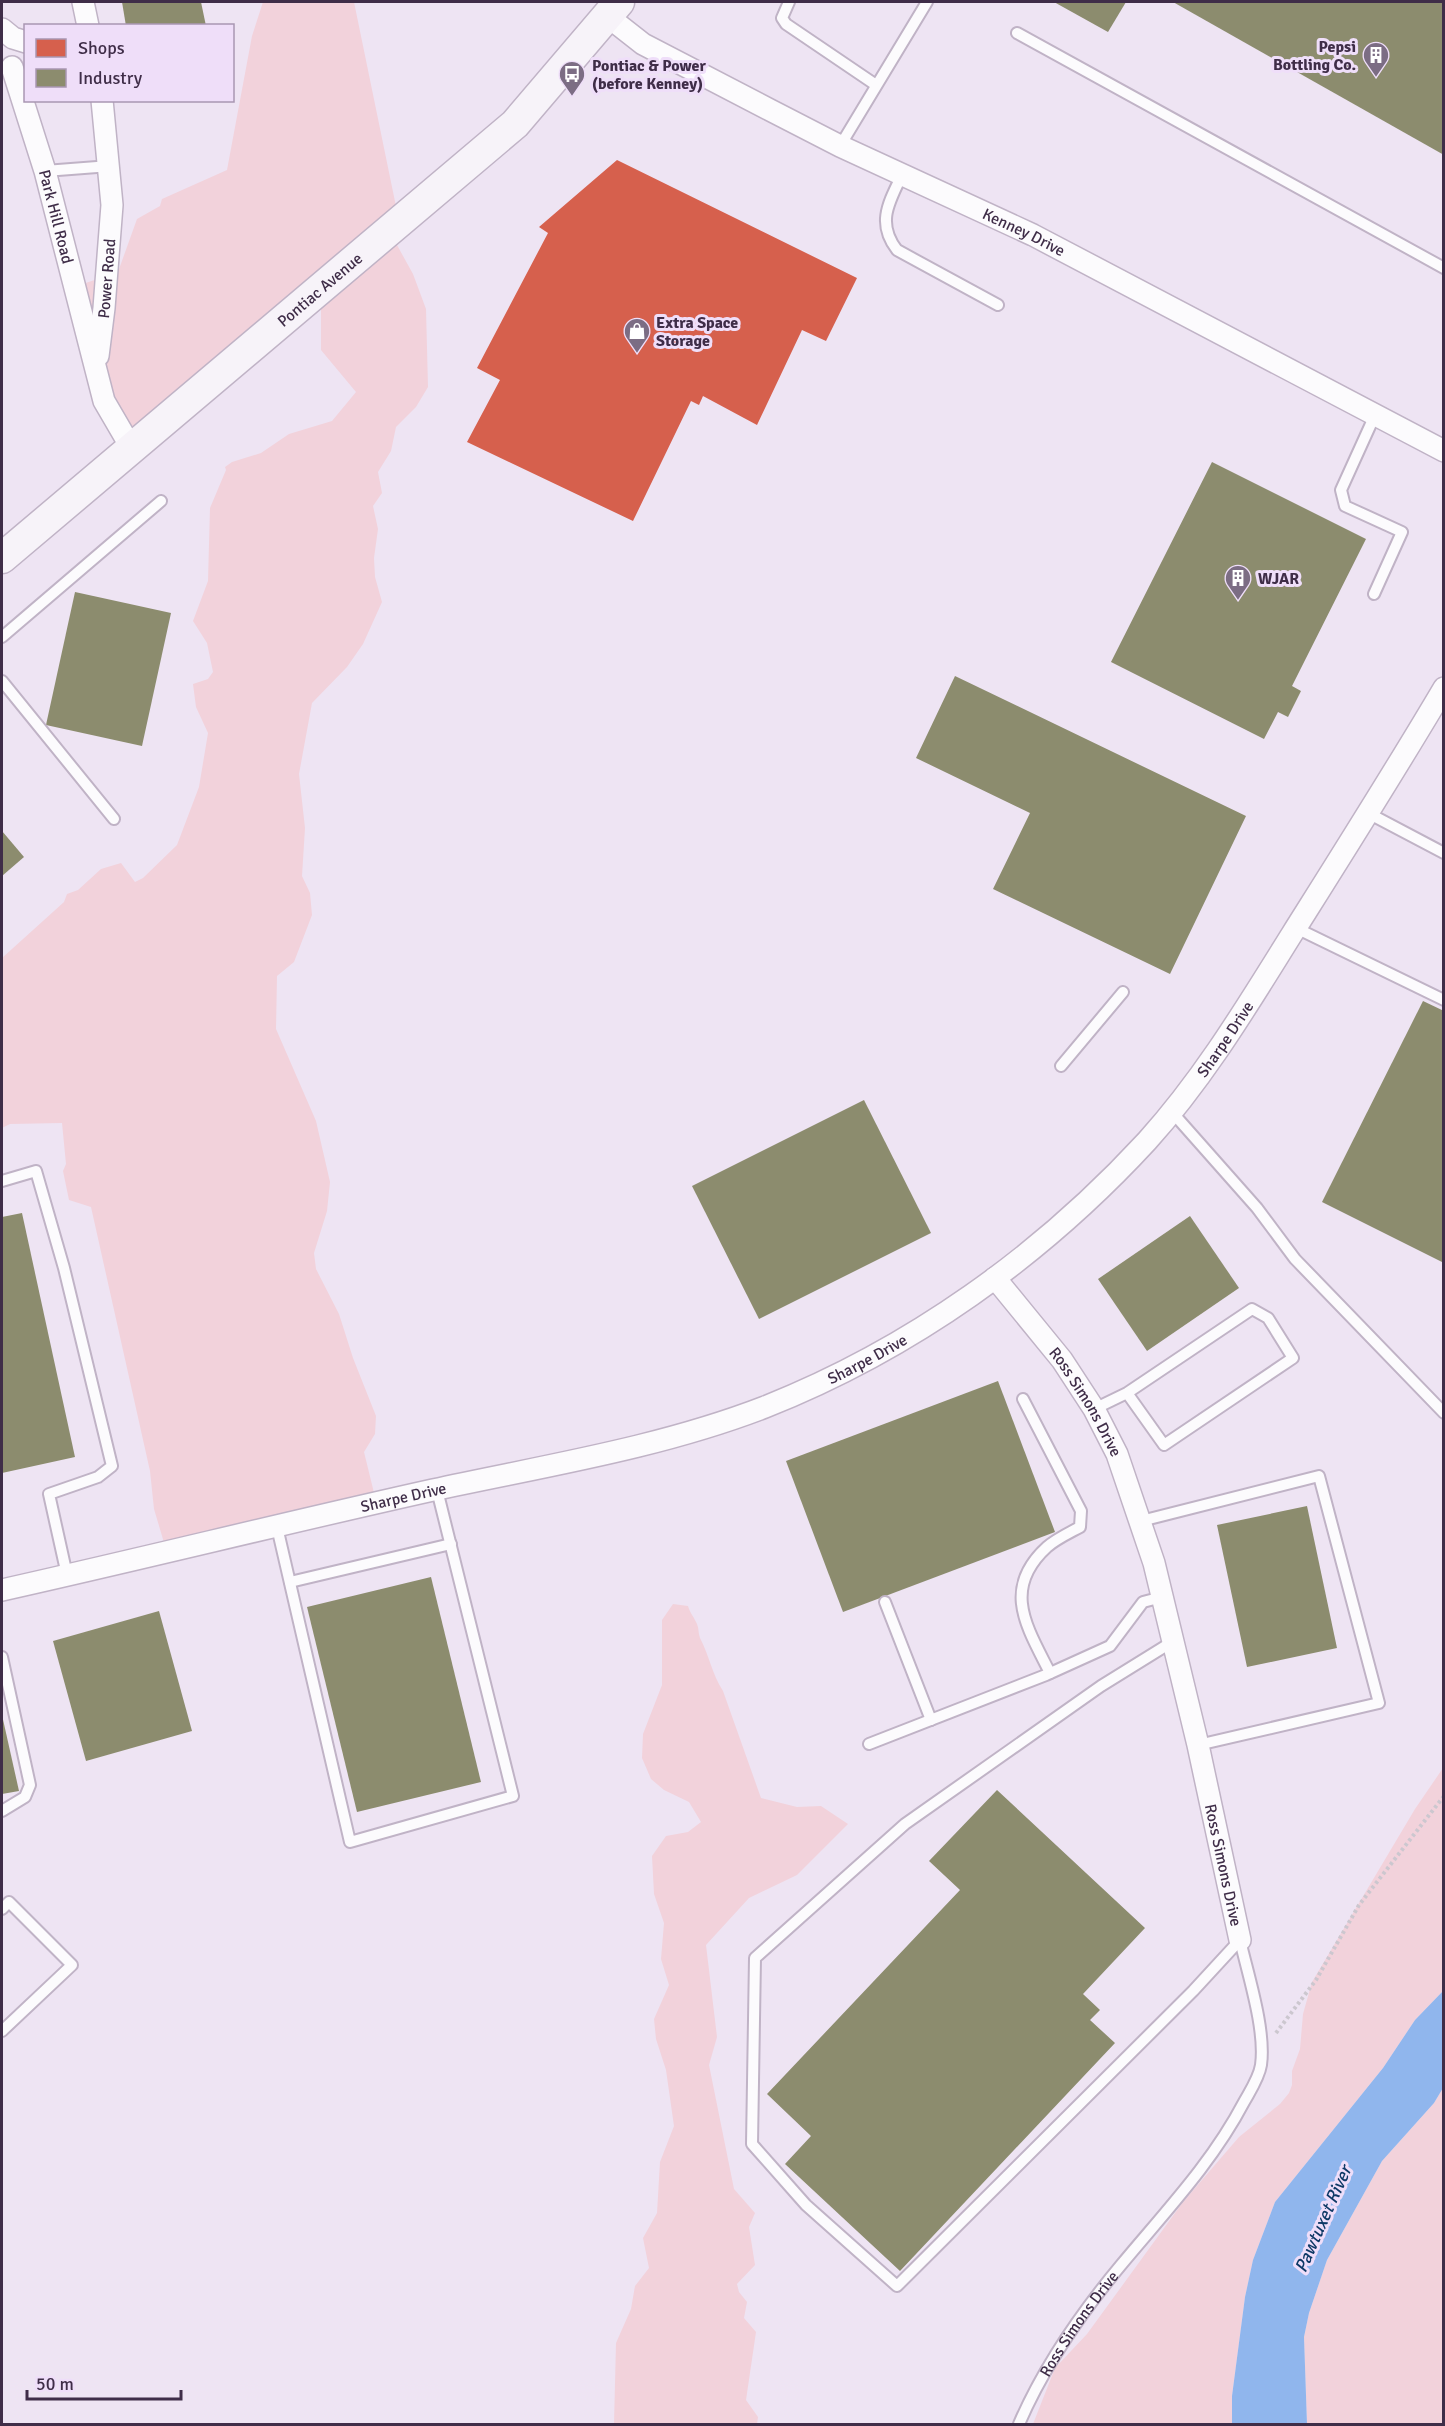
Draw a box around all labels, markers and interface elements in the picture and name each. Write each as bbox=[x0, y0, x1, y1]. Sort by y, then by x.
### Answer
legend bbox=[24, 24, 234, 102]
text: Shops bbox=[78, 37, 125, 59]
place label: Pepsi Bottling Co. bbox=[1273, 37, 1356, 75]
building icon: Pepsi Bottling Co. bbox=[1361, 40, 1391, 78]
place label: Pontiac & Power (before Kenney) bbox=[592, 56, 707, 94]
bus stop icon: Pontiac & Power (before Kenney) bbox=[557, 59, 587, 97]
text: Industry bbox=[78, 67, 143, 89]
street label: Park Hill Road bbox=[34, 167, 77, 266]
street label: Kenney Drive bbox=[979, 204, 1068, 261]
street label: Power Road bbox=[94, 238, 120, 320]
street label: Pontiac Avenue bbox=[274, 249, 367, 332]
place label: Extra Space Storage bbox=[656, 313, 738, 351]
shop icon: Extra Space Storage bbox=[622, 316, 652, 354]
building icon: WJAR bbox=[1223, 563, 1253, 601]
place label: WJAR bbox=[1258, 569, 1299, 589]
street label: Sharpe Drive bbox=[1193, 998, 1258, 1081]
street label: Sharpe Drive bbox=[824, 1330, 911, 1389]
street label: Ross Simons Drive bbox=[1044, 1343, 1126, 1460]
street label: Sharpe Drive bbox=[359, 1478, 448, 1517]
street label: Ross Simons Drive bbox=[1200, 1802, 1246, 1928]
water label: Pawtuxet River bbox=[1290, 2160, 1357, 2276]
street label: Ross Simons Drive bbox=[1036, 2267, 1123, 2381]
scale bar bbox=[27, 2363, 182, 2401]
text: 50 m bbox=[36, 2373, 74, 2395]

